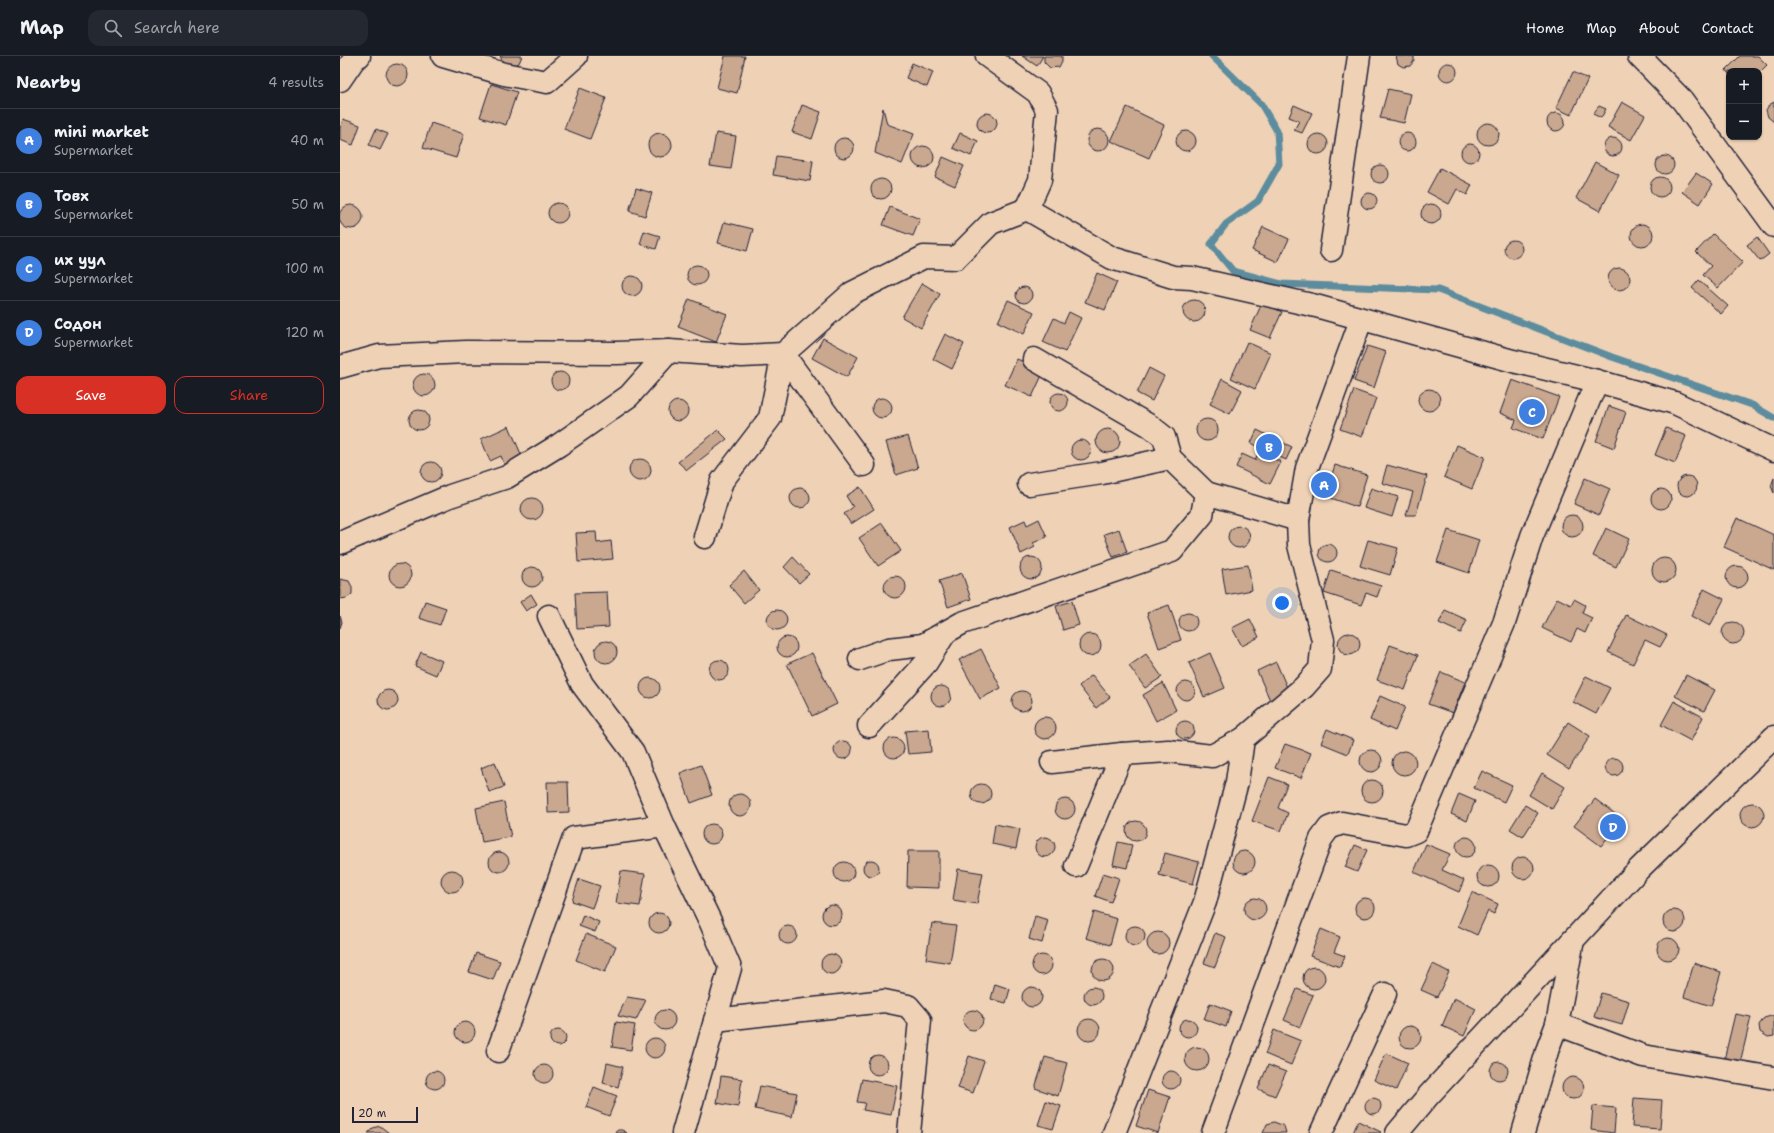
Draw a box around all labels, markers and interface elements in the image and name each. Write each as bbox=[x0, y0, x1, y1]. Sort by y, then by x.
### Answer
search box bbox=[88, 10, 368, 46]
text: Map bbox=[20, 15, 64, 40]
icon: search bbox=[102, 17, 124, 39]
text: Search here bbox=[134, 18, 220, 38]
text: Home bbox=[1526, 19, 1565, 37]
text: Map bbox=[1587, 19, 1617, 37]
text: About bbox=[1639, 19, 1680, 37]
text: Contact bbox=[1702, 19, 1754, 37]
map controls bbox=[1726, 68, 1762, 140]
button: + bbox=[1726, 68, 1762, 104]
text: Nearby bbox=[16, 71, 81, 93]
text: 4 results bbox=[268, 74, 324, 91]
button: − bbox=[1726, 104, 1762, 140]
text: mini market bbox=[54, 122, 149, 142]
text: A bbox=[24, 132, 34, 149]
text: 40 m bbox=[290, 132, 324, 149]
text: Supermarket bbox=[54, 142, 133, 159]
text: Товх bbox=[54, 186, 89, 206]
text: B bbox=[25, 196, 33, 213]
text: 50 m bbox=[291, 196, 324, 213]
text: Supermarket bbox=[54, 206, 133, 223]
text: их уул bbox=[54, 250, 106, 270]
text: C bbox=[25, 260, 33, 277]
text: 100 m bbox=[285, 260, 324, 277]
text: Supermarket bbox=[54, 270, 133, 287]
text: Содон bbox=[54, 314, 102, 334]
text: D bbox=[24, 324, 34, 341]
text: 120 m bbox=[286, 324, 324, 341]
text: Supermarket bbox=[54, 334, 133, 351]
button: Save bbox=[16, 376, 166, 414]
button: Share bbox=[174, 376, 324, 414]
pin: C bbox=[1519, 397, 1545, 427]
pin: B bbox=[1256, 432, 1282, 462]
pin: A bbox=[1311, 470, 1337, 500]
your location bbox=[1272, 593, 1292, 613]
pin: D bbox=[1600, 812, 1626, 842]
scale bar bbox=[352, 1105, 418, 1124]
text: 20 m bbox=[358, 1106, 386, 1121]

